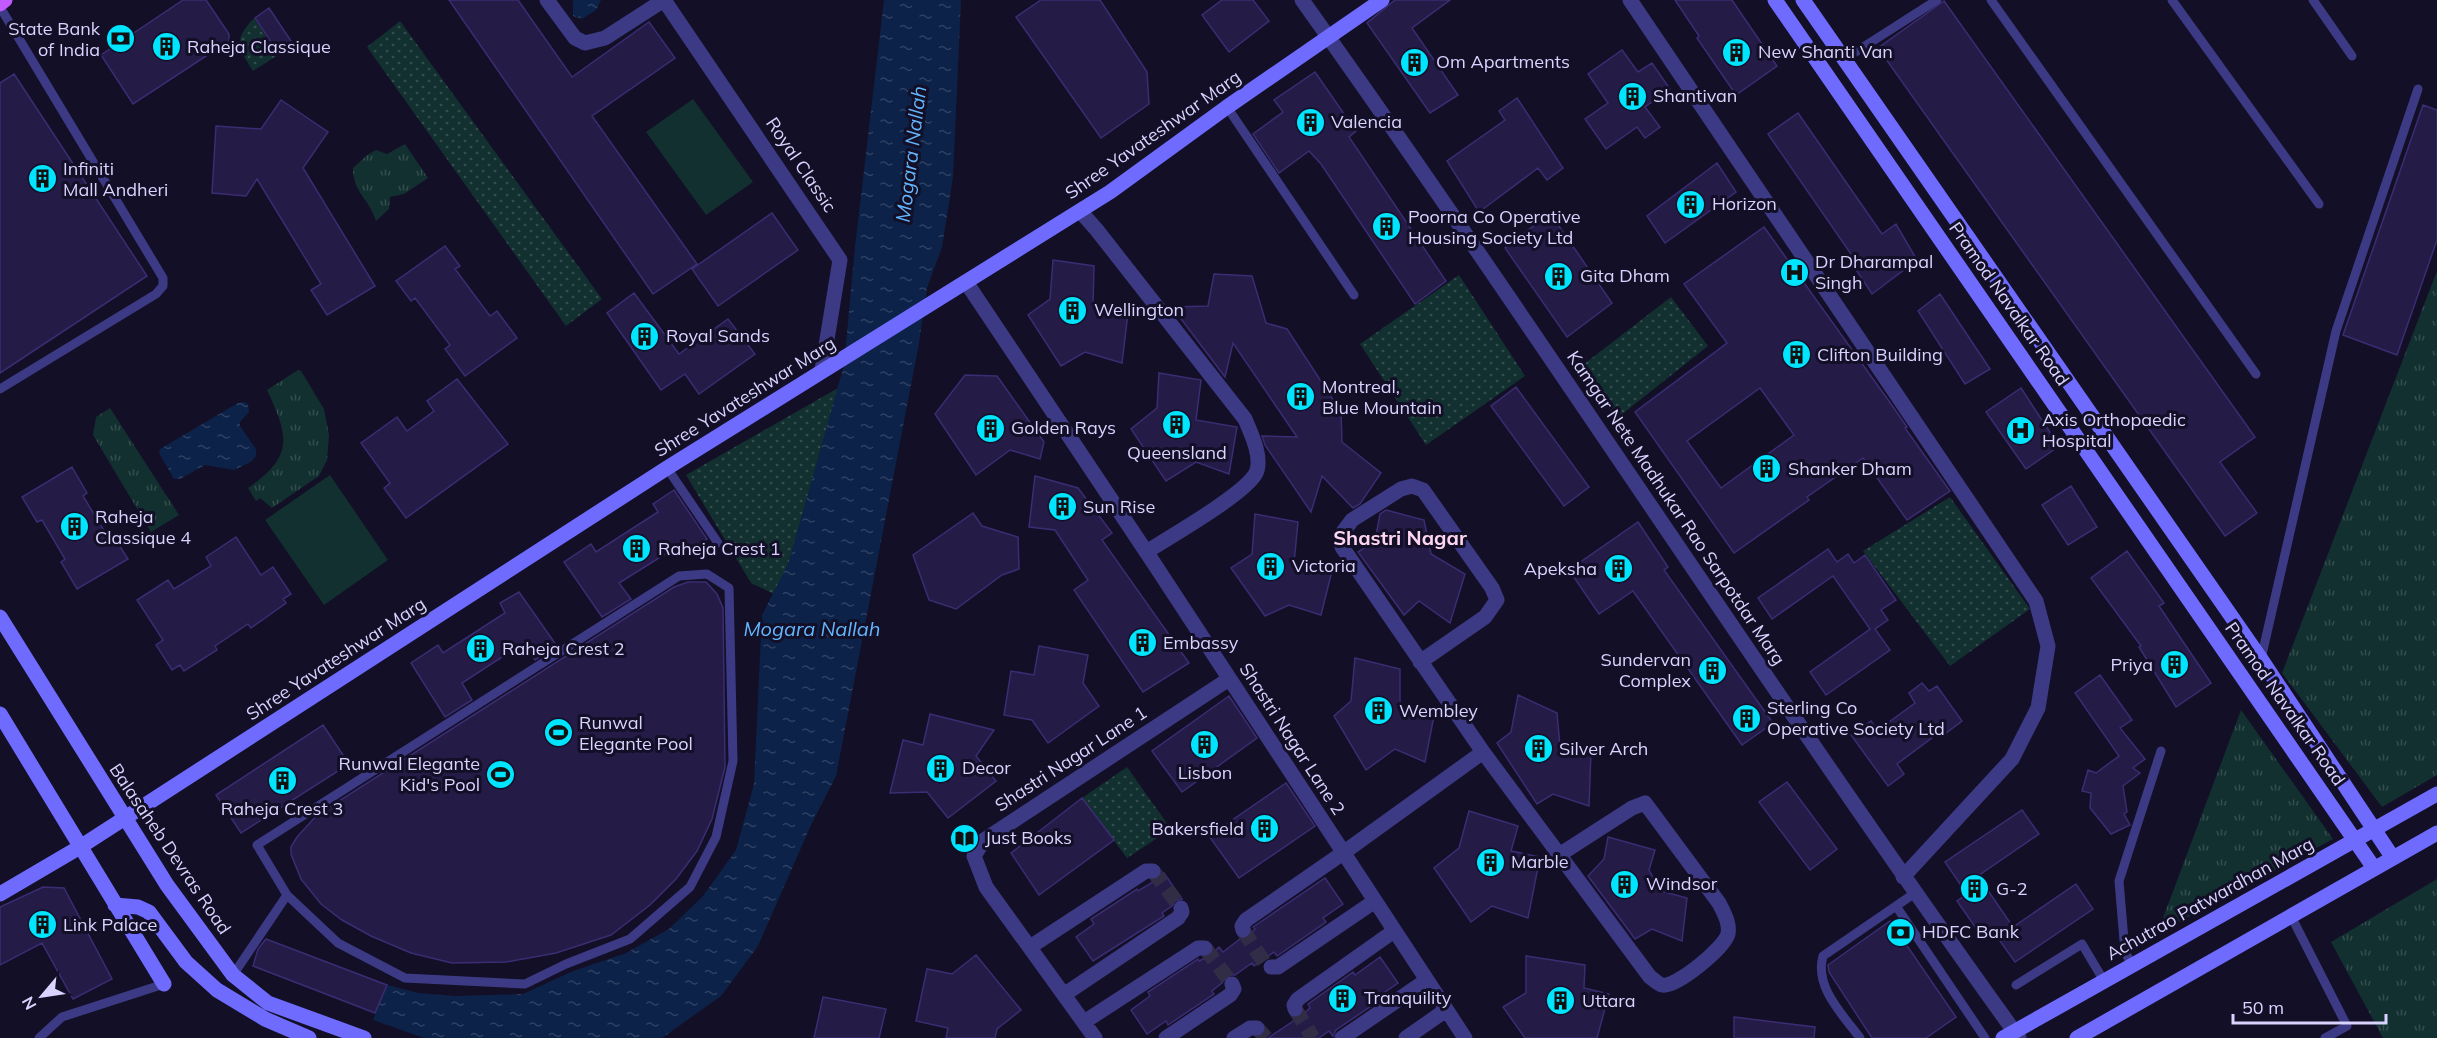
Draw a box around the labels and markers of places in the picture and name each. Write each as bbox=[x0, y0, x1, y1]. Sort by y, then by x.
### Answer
place label: State Bank of India bbox=[8, 17, 101, 61]
bank icon: State Bank of India bbox=[105, 23, 137, 55]
building icon: Raheja Classique bbox=[150, 31, 182, 63]
place label: Raheja Classique bbox=[187, 35, 331, 58]
building icon: New Shanti Van bbox=[1721, 36, 1753, 68]
place label: New Shanti Van bbox=[1758, 40, 1893, 63]
building icon: Om Apartments bbox=[1399, 46, 1431, 78]
place label: Om Apartments bbox=[1436, 50, 1570, 73]
building icon: Shantivan bbox=[1616, 80, 1648, 112]
place label: Shantivan bbox=[1653, 84, 1737, 107]
building icon: Valencia bbox=[1294, 106, 1326, 138]
place label: Valencia bbox=[1331, 110, 1402, 133]
place label: Infiniti Mall Andheri bbox=[63, 157, 168, 201]
building icon: Infiniti Mall Andheri bbox=[26, 163, 58, 195]
building icon: Horizon bbox=[1675, 188, 1707, 220]
place label: Horizon bbox=[1712, 192, 1777, 215]
place label: Poorna Co Operative Housing Society Ltd bbox=[1408, 205, 1581, 249]
building icon: Poorna Co Operative Housing Society Ltd bbox=[1371, 211, 1403, 243]
place label: Dr Dharampal Singh bbox=[1815, 250, 1933, 294]
hospital icon: Dr Dharampal Singh bbox=[1778, 256, 1810, 288]
building icon: Gita Dham bbox=[1543, 260, 1575, 292]
place label: Gita Dham bbox=[1580, 264, 1670, 287]
building icon: Wellington bbox=[1057, 294, 1089, 326]
place label: Wellington bbox=[1094, 298, 1184, 321]
building icon: Royal Sands bbox=[629, 320, 661, 352]
place label: Royal Sands bbox=[666, 324, 770, 347]
building icon: Clifton Building bbox=[1780, 339, 1812, 371]
place label: Clifton Building bbox=[1817, 343, 1943, 366]
place label: Montreal, Blue Mountain bbox=[1322, 375, 1442, 419]
building icon: Montreal, Blue Mountain bbox=[1285, 381, 1317, 413]
building icon: Queensland bbox=[1161, 408, 1193, 440]
place label: Axis Orthopaedic Hospital bbox=[2042, 408, 2186, 452]
building icon: Golden Rays bbox=[974, 412, 1006, 444]
hospital icon: Axis Orthopaedic Hospital bbox=[2005, 414, 2037, 446]
place label: Golden Rays bbox=[1011, 416, 1116, 439]
place label: Queensland bbox=[1127, 441, 1227, 464]
building icon: Shanker Dham bbox=[1751, 453, 1783, 485]
place label: Shanker Dham bbox=[1788, 457, 1912, 480]
building icon: Sun Rise bbox=[1046, 491, 1078, 523]
place label: Sun Rise bbox=[1083, 495, 1155, 518]
place label: Raheja Classique 4 bbox=[95, 505, 191, 549]
building icon: Raheja Classique 4 bbox=[58, 511, 90, 543]
building icon: Raheja Crest 1 bbox=[621, 533, 653, 565]
place label: Raheja Crest 1 bbox=[658, 537, 781, 560]
building icon: Victoria bbox=[1255, 550, 1287, 582]
building icon: Apeksha bbox=[1602, 553, 1634, 585]
place label: Victoria bbox=[1292, 554, 1356, 577]
place label: Apeksha bbox=[1524, 557, 1597, 580]
building icon: Embassy bbox=[1126, 627, 1158, 659]
place label: Embassy bbox=[1163, 631, 1239, 654]
building icon: Raheja Crest 2 bbox=[465, 633, 497, 665]
place label: Raheja Crest 2 bbox=[502, 637, 625, 660]
place label: Sundervan Complex bbox=[1600, 648, 1691, 692]
building icon: Priya bbox=[2158, 649, 2190, 681]
place label: Priya bbox=[2110, 653, 2153, 676]
building icon: Sundervan Complex bbox=[1696, 654, 1728, 686]
building icon: Wembley bbox=[1362, 695, 1394, 727]
place label: Sterling Co Operative Society Ltd bbox=[1767, 696, 1945, 740]
place label: Wembley bbox=[1399, 699, 1478, 722]
building icon: Sterling Co Operative Society Ltd bbox=[1730, 702, 1762, 734]
place label: Runwal Elegante Pool bbox=[579, 711, 693, 755]
sports icon: Runwal Elegante Pool bbox=[542, 717, 574, 749]
building icon: Lisbon bbox=[1189, 728, 1221, 760]
building icon: Silver Arch bbox=[1522, 733, 1554, 765]
place label: Silver Arch bbox=[1559, 737, 1648, 760]
place label: Runwal Elegante Kid's Pool bbox=[339, 752, 480, 796]
building icon: Decor bbox=[925, 752, 957, 784]
place label: Decor bbox=[962, 756, 1011, 779]
sports icon: Runwal Elegante Kid's Pool bbox=[485, 758, 517, 790]
place label: Lisbon bbox=[1178, 761, 1232, 784]
building icon: Raheja Crest 3 bbox=[266, 764, 298, 796]
place label: Raheja Crest 3 bbox=[221, 797, 343, 820]
building icon: Bakersfield bbox=[1249, 813, 1281, 845]
place label: Bakersfield bbox=[1152, 817, 1244, 840]
library icon: Just Books bbox=[948, 822, 980, 854]
place label: Just Books bbox=[985, 826, 1072, 849]
building icon: Marble bbox=[1474, 846, 1506, 878]
place label: Marble bbox=[1511, 850, 1569, 873]
building icon: Windsor bbox=[1609, 868, 1641, 900]
place label: Windsor bbox=[1646, 872, 1718, 895]
building icon: G-2 bbox=[1959, 873, 1991, 905]
place label: G-2 bbox=[1996, 877, 2028, 900]
building icon: Link Palace bbox=[26, 909, 58, 941]
place label: Link Palace bbox=[63, 913, 157, 936]
bank icon: HDFC Bank bbox=[1885, 916, 1917, 948]
place label: HDFC Bank bbox=[1922, 920, 2020, 943]
building icon: Tranquility bbox=[1327, 982, 1359, 1014]
building icon: Uttara bbox=[1545, 985, 1577, 1017]
place label: Tranquility bbox=[1364, 986, 1452, 1009]
place label: Uttara bbox=[1582, 989, 1636, 1012]

